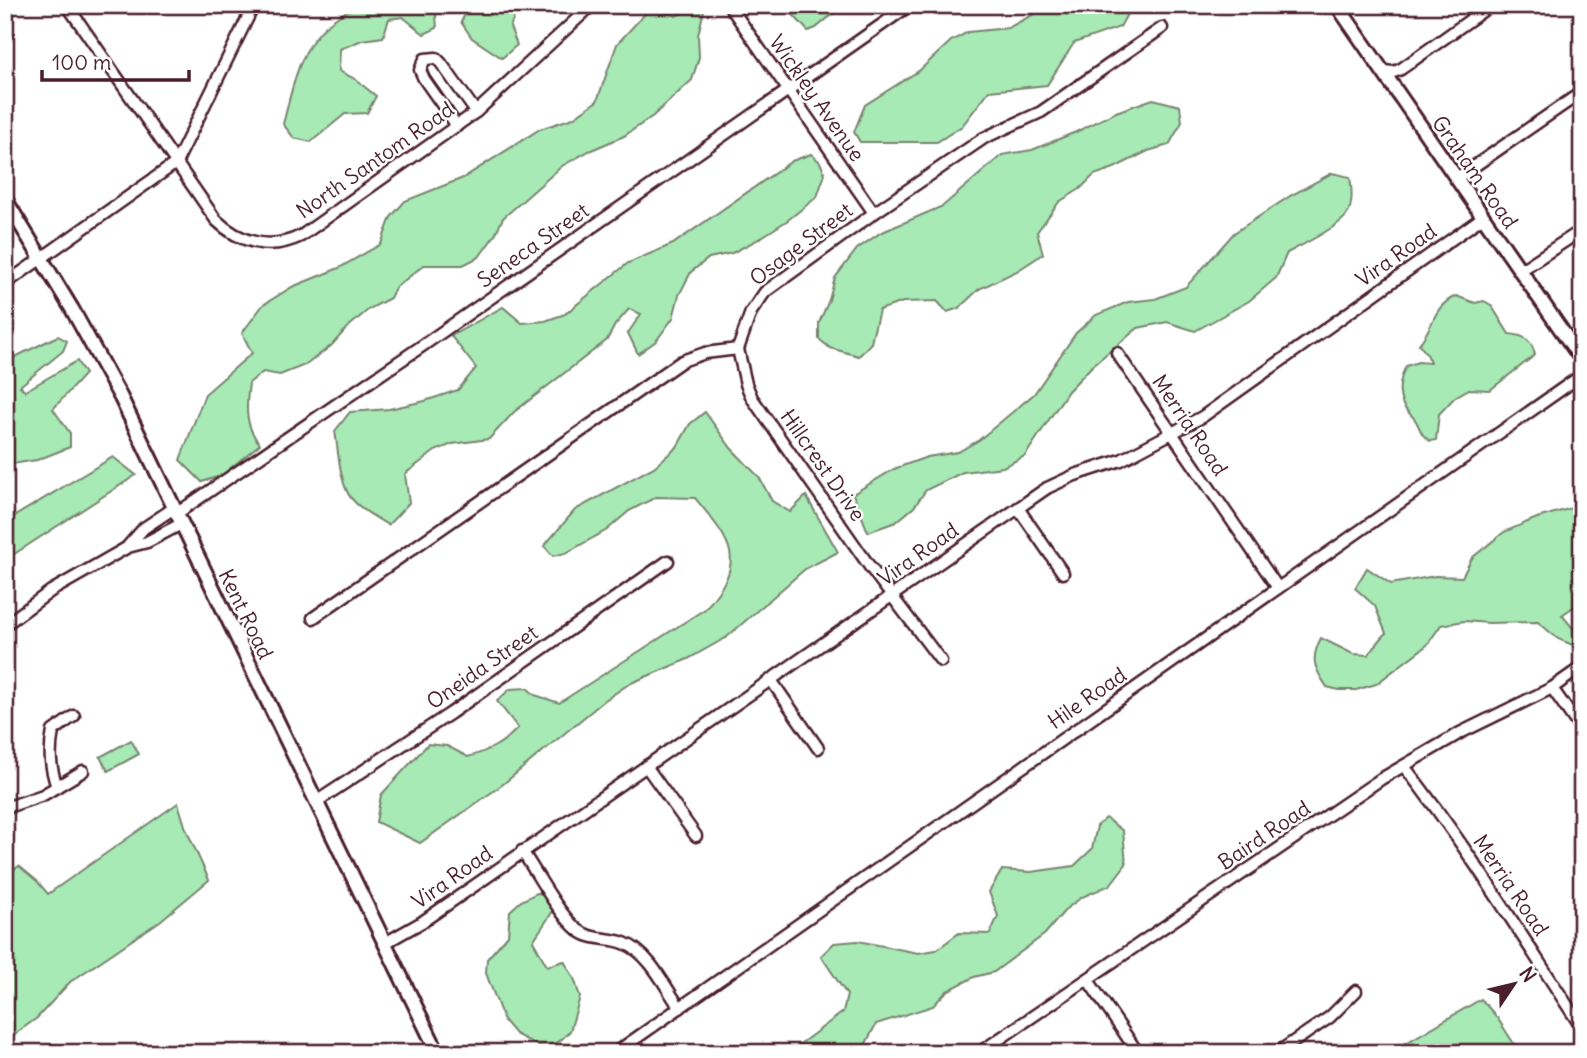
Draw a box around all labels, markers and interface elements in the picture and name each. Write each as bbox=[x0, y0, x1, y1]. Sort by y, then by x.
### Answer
street label: Wickley Avenue bbox=[763, 29, 871, 167]
scale bar bbox=[42, 38, 189, 82]
text: 100 m bbox=[52, 49, 111, 76]
street label: North Santom Road bbox=[291, 96, 459, 224]
street label: Graham Road bbox=[1426, 110, 1524, 234]
street label: Seneca Street bbox=[472, 197, 594, 293]
street label: Osage Street bbox=[744, 197, 858, 291]
street label: Vira Road bbox=[1350, 217, 1442, 293]
street label: Merria Road bbox=[1146, 369, 1234, 481]
street label: Hillcrest Drive bbox=[775, 404, 871, 526]
street label: Vira Road bbox=[872, 516, 964, 592]
street label: Kent Road bbox=[213, 564, 279, 664]
street label: Oneida Street bbox=[421, 619, 543, 715]
street label: Hile Road bbox=[1042, 661, 1132, 735]
street label: Baird Road bbox=[1213, 794, 1315, 876]
street label: Merria Road bbox=[1467, 829, 1555, 941]
street label: Vira Road bbox=[406, 839, 498, 915]
north arrow bbox=[1478, 950, 1548, 1020]
text: N bbox=[1514, 962, 1542, 987]

